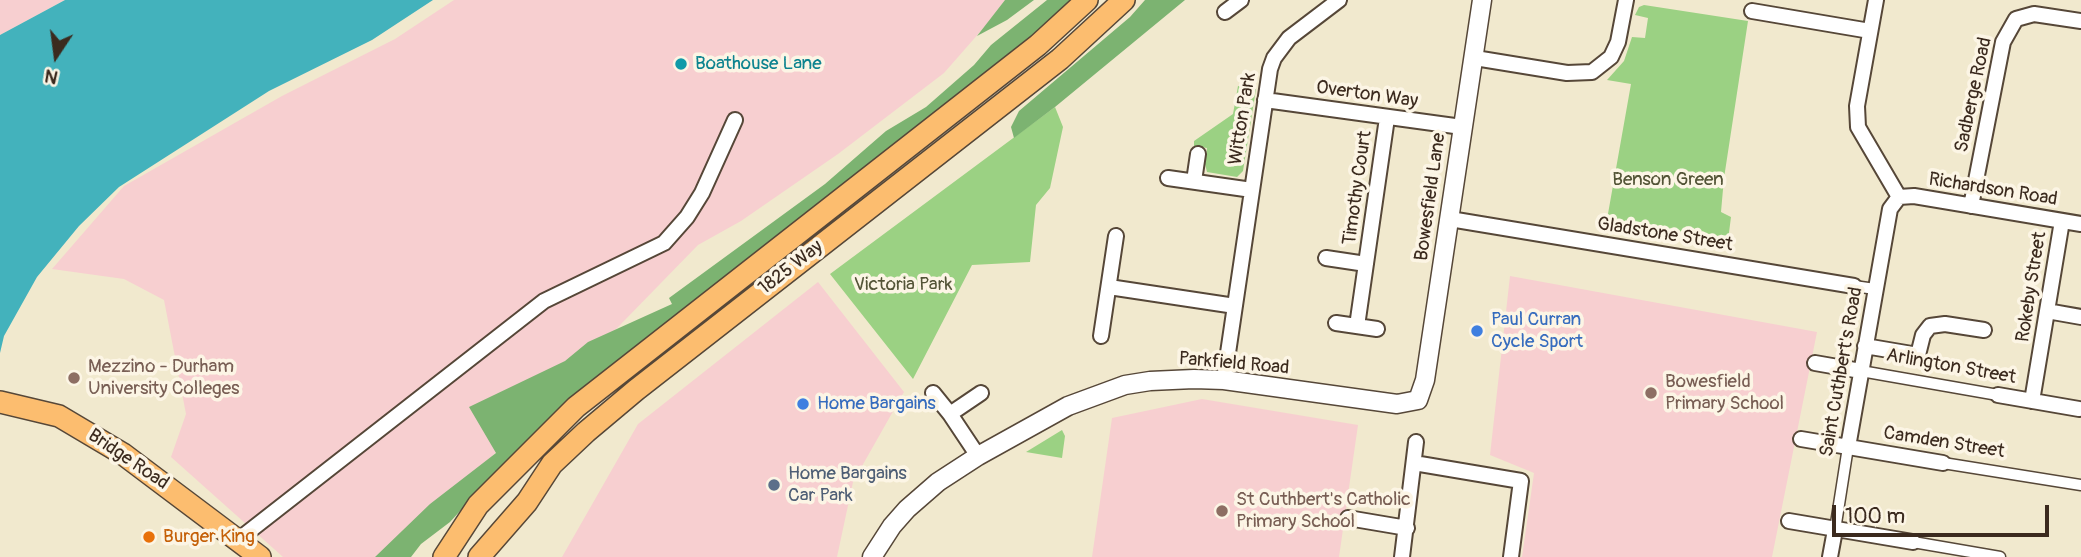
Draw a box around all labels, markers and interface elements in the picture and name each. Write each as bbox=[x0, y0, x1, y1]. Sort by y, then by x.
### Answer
north arrow bbox=[21, 21, 91, 91]
street label: Sadberge Road bbox=[1951, 35, 1997, 155]
place label: Boathouse Lane bbox=[695, 53, 822, 75]
marker: Boathouse Lane bbox=[673, 56, 689, 72]
text: N bbox=[42, 63, 60, 90]
street label: Witton Park bbox=[1224, 71, 1262, 167]
street label: Overton Way bbox=[1315, 77, 1419, 113]
street label: Timothy Court bbox=[1339, 129, 1377, 247]
street label: Bowesfield Lane bbox=[1411, 132, 1451, 262]
park label: Benson Green bbox=[1612, 169, 1724, 191]
street label: Richardson Road bbox=[1927, 169, 2059, 211]
street label: Gladstone Street bbox=[1596, 213, 1734, 257]
street label: Rokeby Street bbox=[2012, 230, 2052, 344]
street label: 1825 Way bbox=[754, 236, 828, 300]
park label: Victoria Park bbox=[854, 274, 952, 296]
street label: Saint Cuthbert's Road bbox=[1816, 285, 1868, 459]
place label: Paul Curran Cycle Sport bbox=[1491, 309, 1583, 353]
marker: Paul Curran Cycle Sport bbox=[1469, 323, 1485, 339]
street label: Arlington Street bbox=[1884, 344, 2018, 390]
street label: Parkfield Road bbox=[1178, 348, 1290, 380]
place label: Mezzino - Durham University Colleges bbox=[88, 356, 240, 400]
marker: Mezzino - Durham University Colleges bbox=[66, 370, 82, 386]
place label: Bowesfield Primary School bbox=[1665, 371, 1784, 415]
marker: Bowesfield Primary School bbox=[1643, 385, 1659, 401]
place label: Home Bargains bbox=[817, 393, 936, 415]
marker: Home Bargains bbox=[795, 396, 811, 412]
street label: Camden Street bbox=[1882, 422, 2006, 464]
street label: Bridge Road bbox=[83, 425, 173, 495]
place label: Home Bargains Car Park bbox=[788, 463, 907, 507]
marker: Home Bargains Car Park bbox=[766, 477, 782, 493]
place label: St Cuthbert's Catholic Primary School bbox=[1236, 489, 1411, 533]
scale bar bbox=[1836, 490, 2053, 534]
marker: St Cuthbert's Catholic Primary School bbox=[1214, 503, 1230, 519]
text: 100 m bbox=[1845, 503, 1905, 530]
place label: Burger King bbox=[163, 526, 255, 548]
marker: Burger King bbox=[141, 529, 157, 545]

